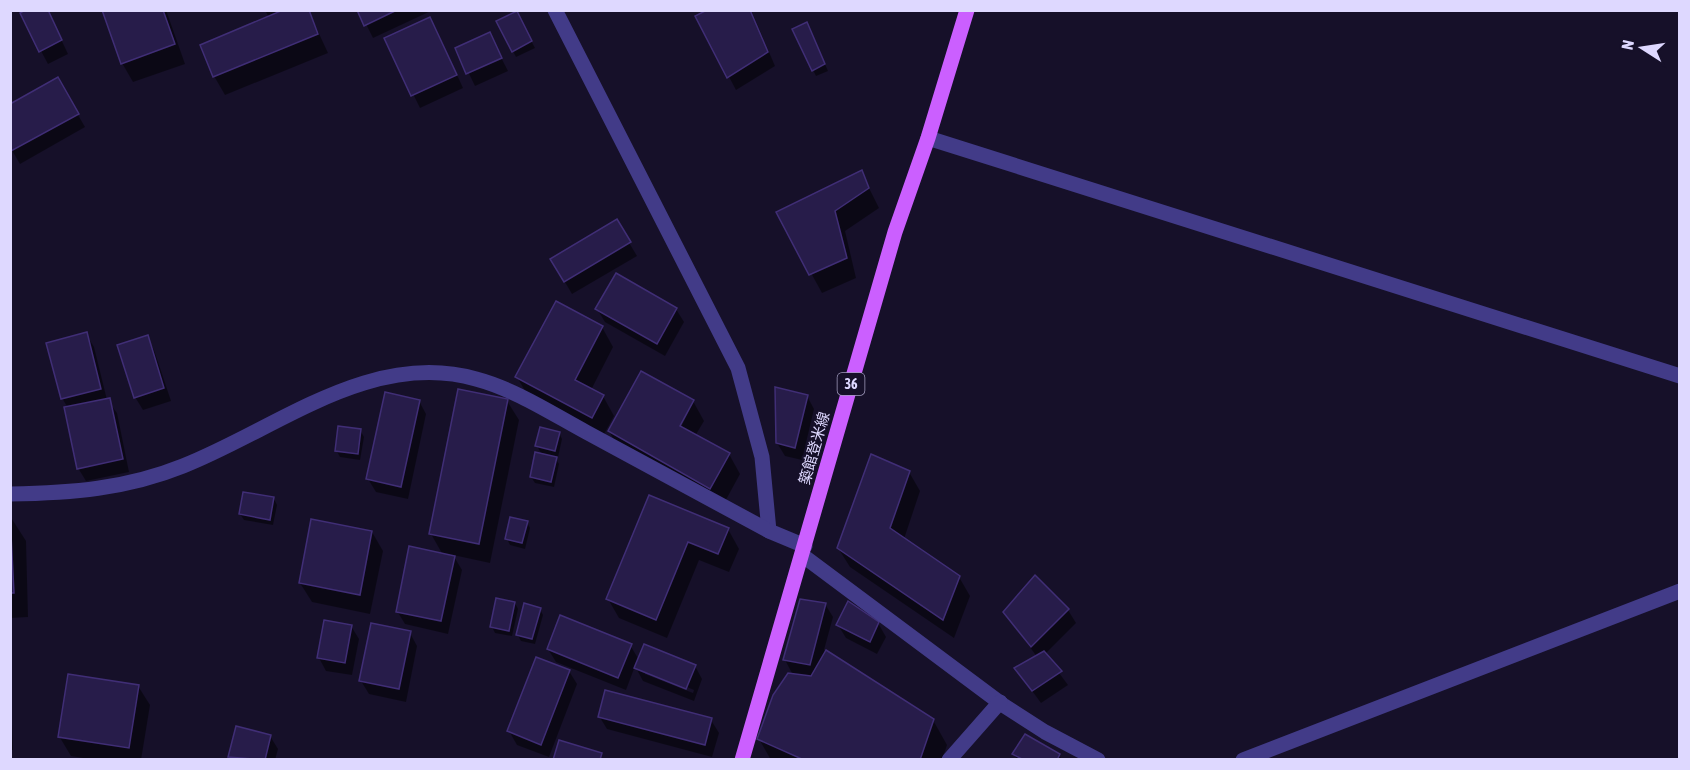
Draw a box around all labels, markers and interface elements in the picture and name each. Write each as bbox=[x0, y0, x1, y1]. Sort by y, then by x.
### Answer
north arrow bbox=[1612, 18, 1672, 78]
text: N bbox=[1618, 38, 1637, 51]
road number: 36 bbox=[838, 373, 864, 395]
street label: 築館登米線 bbox=[795, 410, 833, 486]

